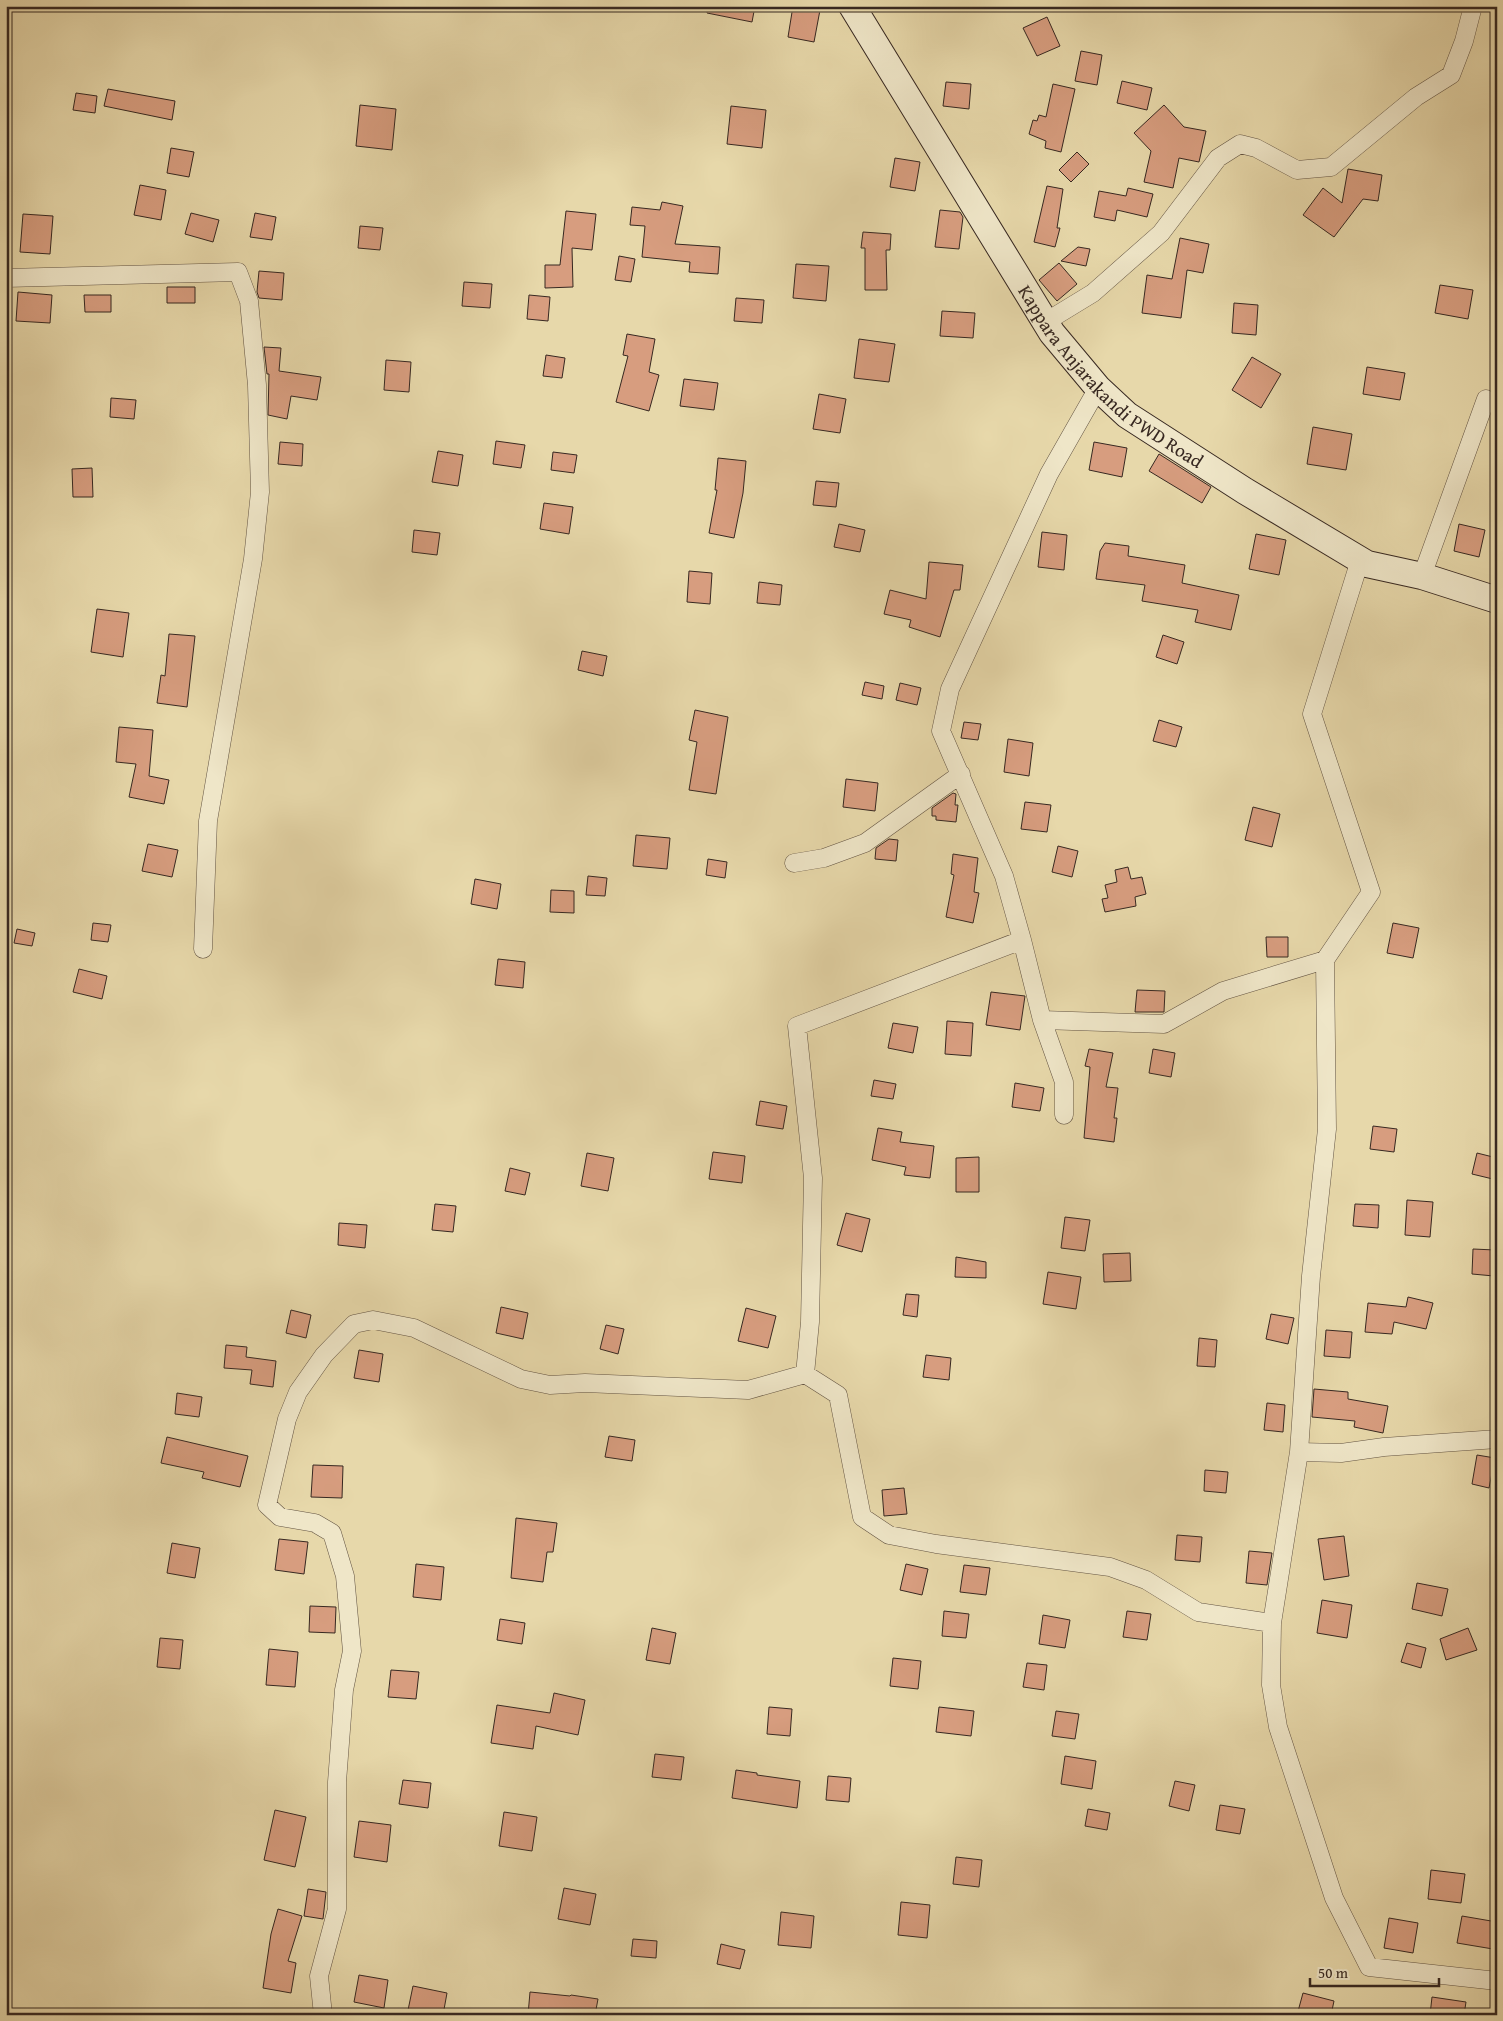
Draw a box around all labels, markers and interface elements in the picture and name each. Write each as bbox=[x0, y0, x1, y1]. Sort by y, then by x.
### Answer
street label: Kappara Anjarakandi PWD Road bbox=[1012, 279, 1210, 475]
scale bar bbox=[1310, 1956, 1439, 1988]
text: 50 m bbox=[1318, 1962, 1349, 1983]

